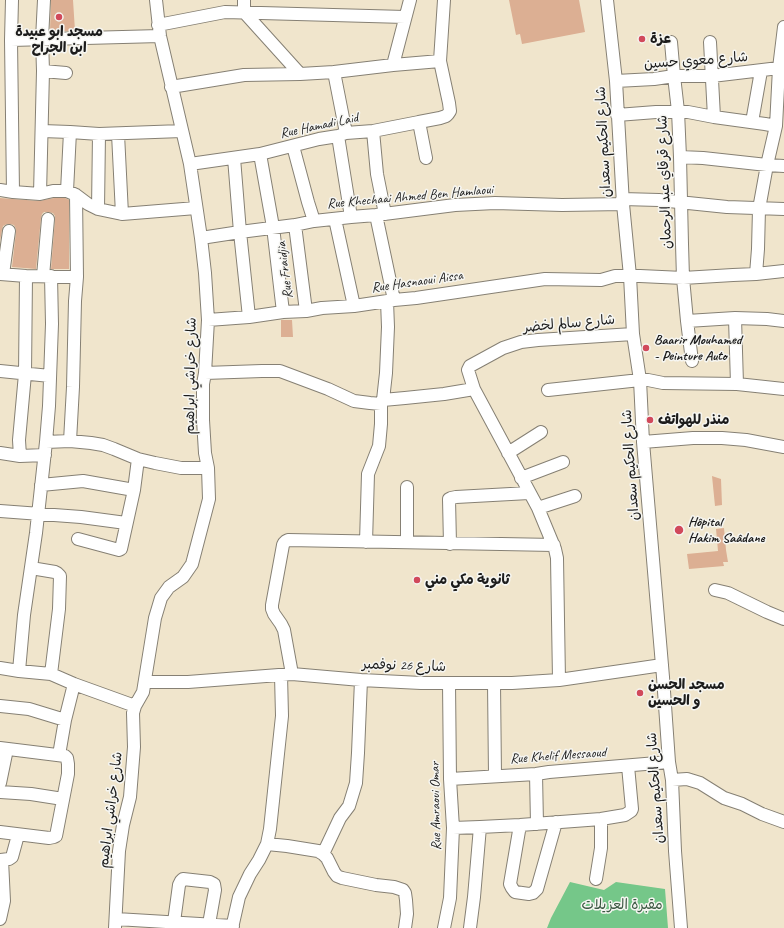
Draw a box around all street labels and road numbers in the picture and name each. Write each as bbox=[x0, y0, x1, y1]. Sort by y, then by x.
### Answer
street label: شارع معوي حسين bbox=[643, 49, 749, 73]
street label: شارع الحكيم سعدان bbox=[593, 86, 615, 198]
street label: Rue Hamadi Laid bbox=[278, 110, 360, 142]
street label: شارع قرقاي عبد الرحمان bbox=[654, 115, 676, 249]
street label: Rue Khechaai Ahmed Ben Hamlaoui bbox=[326, 181, 494, 213]
street label: Rue Fraidjia bbox=[273, 241, 297, 299]
street label: Rue Hasnaoui Aissa bbox=[370, 267, 464, 297]
street label: شارع سالم لخضر bbox=[522, 312, 616, 336]
street label: شارع خراشي ابراهيم bbox=[182, 317, 200, 435]
street label: شارع الحكيم سعدان bbox=[619, 409, 643, 521]
street label: شارع 26 نوفمبر bbox=[362, 656, 446, 676]
street label: شارع الحكيم سعدان bbox=[644, 732, 668, 844]
street label: Rue Khelif Messaoud bbox=[509, 744, 607, 768]
street label: شارع خراشي ابراهيم bbox=[96, 751, 126, 869]
street label: Rue Amraoui Omar bbox=[427, 762, 445, 850]

